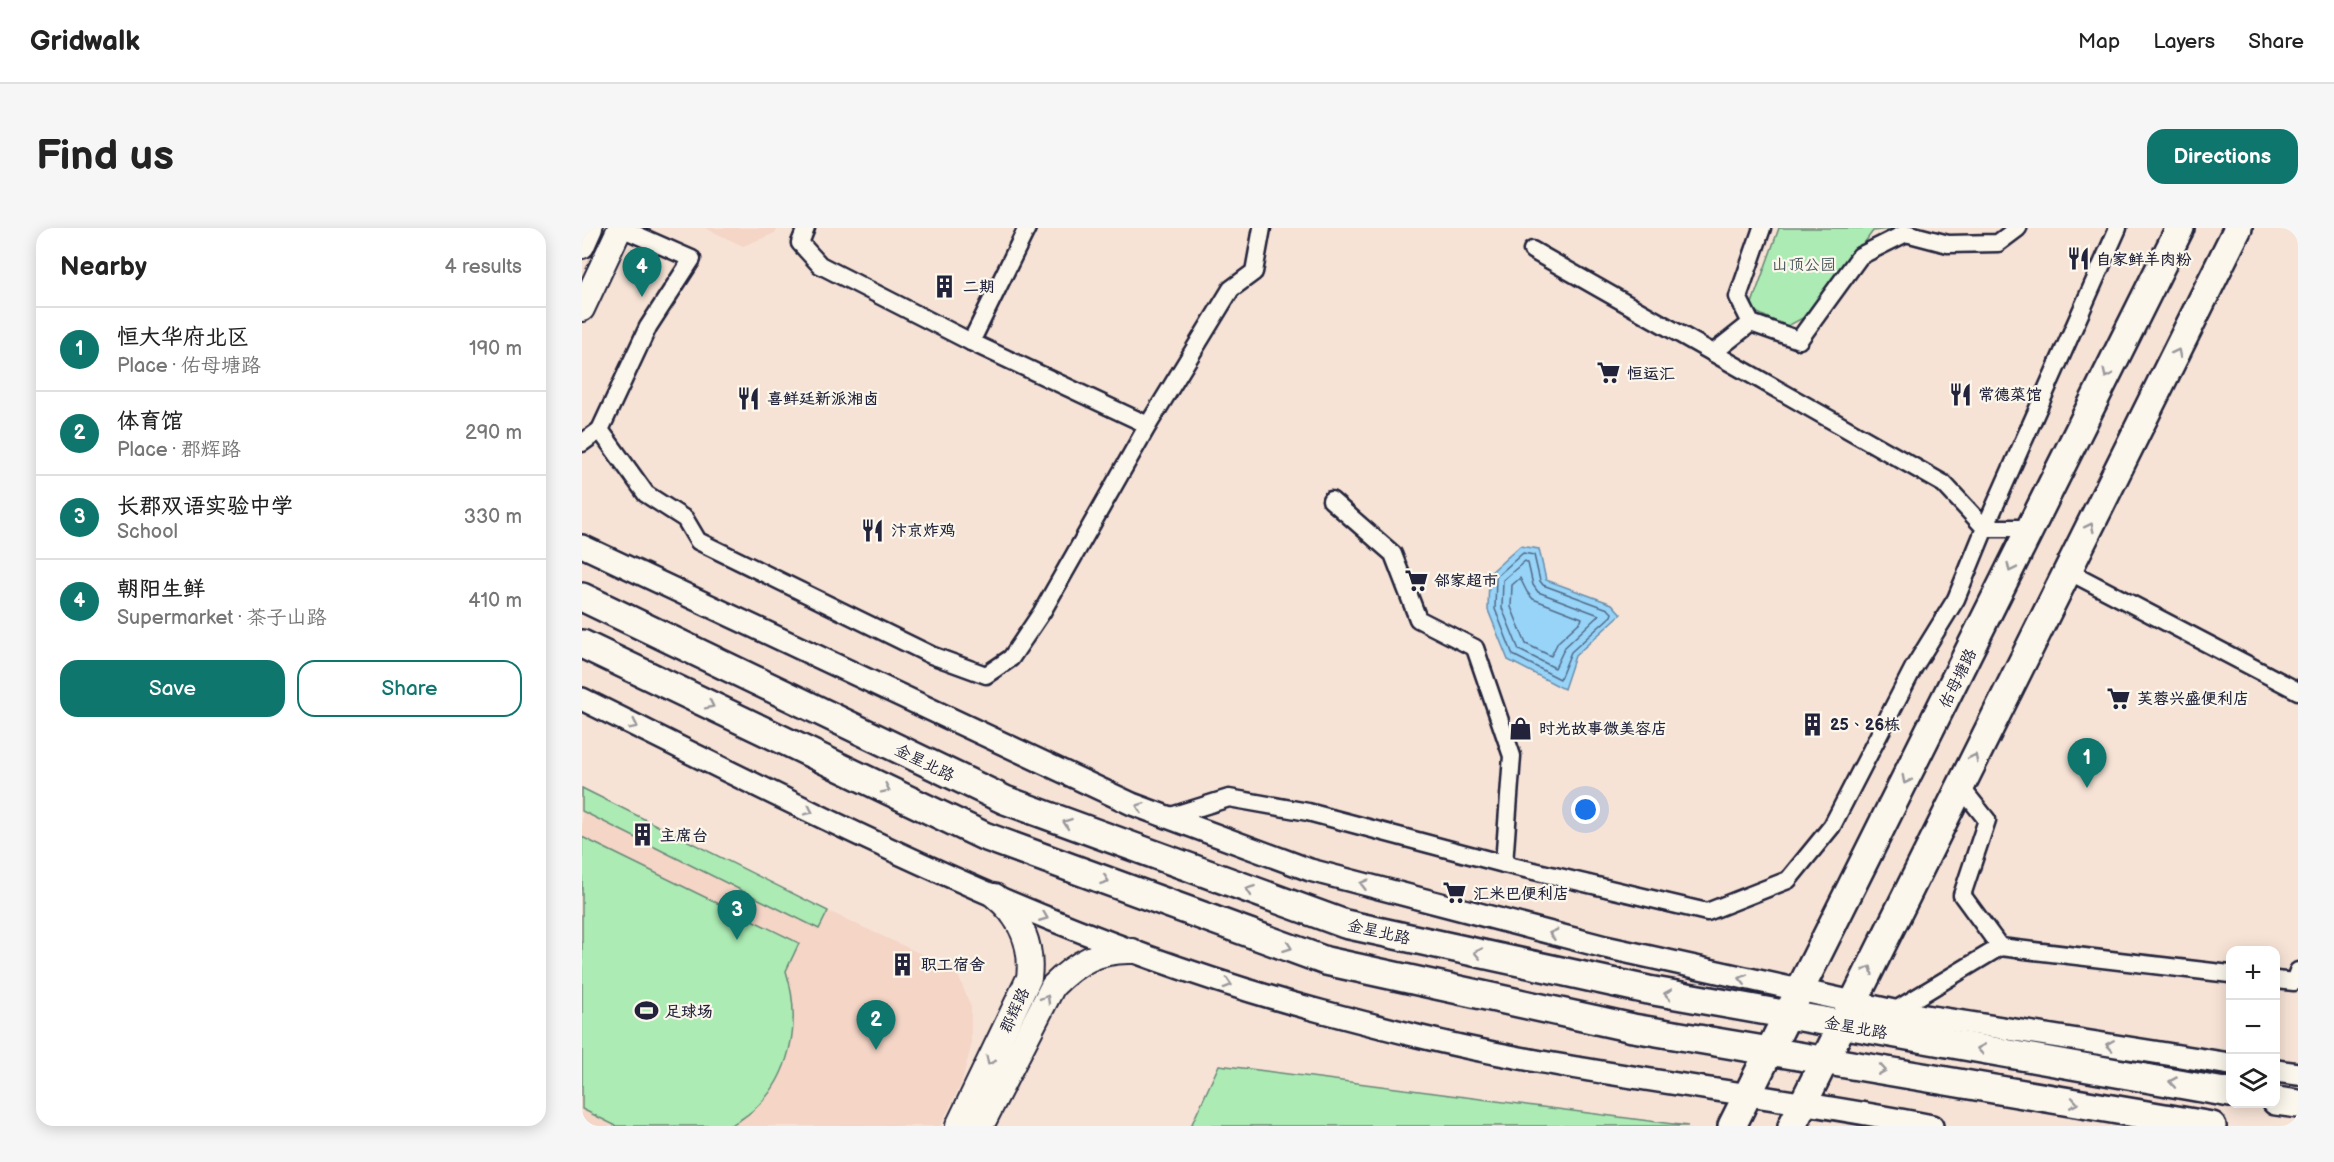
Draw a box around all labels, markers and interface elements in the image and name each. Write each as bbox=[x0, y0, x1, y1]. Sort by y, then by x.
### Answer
text: Gridwalk bbox=[30, 25, 140, 58]
text: Map bbox=[2078, 29, 2120, 54]
text: Layers bbox=[2153, 29, 2215, 54]
text: Share bbox=[2248, 29, 2304, 54]
button: Directions bbox=[2147, 129, 2298, 184]
text: Find us bbox=[36, 131, 174, 182]
restaurant icon: 自家鲜羊肉粉 bbox=[2065, 246, 2091, 272]
pin: 4 bbox=[622, 248, 662, 297]
place label: 自家鲜羊肉粉 bbox=[2096, 251, 2192, 270]
text: Nearby bbox=[60, 252, 147, 283]
text: 4 results bbox=[444, 255, 522, 279]
park label: 山顶公园 bbox=[1772, 256, 1836, 275]
building icon: 二期 bbox=[932, 273, 958, 299]
place label: 二期 bbox=[963, 278, 995, 297]
text: 恒大华府北区 bbox=[117, 324, 249, 351]
text: 1 bbox=[75, 337, 84, 361]
text: 190 m bbox=[469, 337, 522, 361]
one-way arrow bbox=[2169, 348, 2181, 359]
text: Place · 佑母塘路 bbox=[117, 354, 261, 378]
supermarket icon: 恒运汇 bbox=[1596, 360, 1622, 386]
place label: 恒运汇 bbox=[1627, 365, 1675, 384]
one-way arrow bbox=[2103, 368, 2114, 379]
restaurant icon: 常德菜馆 bbox=[1947, 381, 1973, 407]
restaurant icon: 喜鲜廷新派湘卤 bbox=[736, 385, 762, 411]
place label: 常德菜馆 bbox=[1978, 386, 2042, 405]
place label: 喜鲜廷新派湘卤 bbox=[767, 390, 879, 409]
text: 体育馆 bbox=[117, 408, 183, 435]
text: 2 bbox=[74, 421, 85, 445]
text: 290 m bbox=[465, 421, 522, 445]
text: Place · 郡辉路 bbox=[117, 438, 241, 462]
text: 长郡双语实验中学 bbox=[117, 493, 293, 520]
text: 3 bbox=[74, 505, 85, 529]
text: 330 m bbox=[464, 505, 522, 529]
restaurant icon: 汴京炸鸡 bbox=[860, 517, 886, 543]
text: School bbox=[117, 520, 178, 544]
place label: 汴京炸鸡 bbox=[891, 522, 955, 541]
one-way arrow bbox=[2082, 523, 2094, 534]
one-way arrow bbox=[2007, 562, 2018, 572]
supermarket icon: 邻家超市 bbox=[1403, 567, 1429, 593]
place label: 邻家超市 bbox=[1434, 572, 1498, 591]
text: 朝阳生鲜 bbox=[117, 576, 205, 603]
text: 4 bbox=[74, 589, 85, 613]
text: 410 m bbox=[468, 589, 522, 613]
text: Supermarket · 茶子山路 bbox=[117, 606, 327, 630]
street label: 佑母塘路 bbox=[1936, 646, 1981, 712]
button: Save bbox=[60, 660, 285, 717]
button: Share bbox=[297, 660, 522, 717]
supermarket icon: 芙蓉兴盛便利店 bbox=[2106, 685, 2132, 711]
place label: 芙蓉兴盛便利店 bbox=[2137, 690, 2249, 709]
one-way arrow bbox=[704, 698, 715, 710]
building icon: 25、26栋 bbox=[1799, 711, 1825, 737]
shop icon: 时光故事微美容店 bbox=[1508, 715, 1534, 741]
place label: 25、26栋 bbox=[1830, 716, 1900, 735]
one-way arrow bbox=[628, 718, 639, 729]
place label: 时光故事微美容店 bbox=[1539, 720, 1667, 739]
pin: 1 bbox=[2068, 738, 2106, 788]
street label: 金星北路 bbox=[891, 741, 957, 786]
one-way arrow bbox=[1967, 753, 1979, 764]
one-way arrow bbox=[1901, 774, 1913, 785]
one-way arrow bbox=[880, 782, 891, 794]
your location bbox=[1571, 795, 1600, 824]
one-way arrow bbox=[1136, 802, 1147, 814]
one-way arrow bbox=[803, 803, 814, 815]
one-way arrow bbox=[1062, 817, 1073, 830]
building icon: 主席台 bbox=[629, 822, 655, 848]
place label: 主席台 bbox=[660, 827, 708, 846]
one-way arrow bbox=[1099, 873, 1110, 886]
one-way arrow bbox=[1359, 879, 1370, 891]
supermarket icon: 汇米巴便利店 bbox=[1442, 880, 1468, 906]
one-way arrow bbox=[1245, 884, 1256, 897]
place label: 汇米巴便利店 bbox=[1473, 885, 1569, 904]
pin: 3 bbox=[718, 890, 756, 940]
one-way arrow bbox=[1038, 910, 1049, 922]
street label: 金星北路 bbox=[1345, 916, 1412, 949]
one-way arrow bbox=[1548, 928, 1558, 941]
one-way arrow bbox=[1282, 940, 1293, 953]
map controls bbox=[2226, 946, 2280, 1108]
button: + bbox=[2226, 946, 2280, 1000]
one-way arrow bbox=[1473, 947, 1483, 960]
building icon: 职工宿舍 bbox=[890, 951, 916, 977]
place label: 职工宿舍 bbox=[921, 956, 985, 975]
one-way arrow bbox=[1861, 966, 1873, 977]
one-way arrow bbox=[1738, 973, 1748, 986]
one-way arrow bbox=[1222, 976, 1233, 989]
street label: 郡辉路 bbox=[997, 985, 1034, 1036]
one-way arrow bbox=[1664, 988, 1674, 1001]
one-way arrow bbox=[1038, 995, 1050, 1005]
sports icon: 足球场 bbox=[634, 998, 660, 1024]
pin: 2 bbox=[856, 1000, 896, 1050]
button: − bbox=[2226, 1000, 2280, 1054]
place label: 足球场 bbox=[665, 1003, 713, 1022]
street label: 金星北路 bbox=[1823, 1014, 1889, 1043]
one-way arrow bbox=[2106, 1039, 2116, 1052]
one-way arrow bbox=[1976, 1043, 1986, 1056]
one-way arrow bbox=[986, 1054, 998, 1065]
button: layers bbox=[2226, 1054, 2280, 1108]
one-way arrow bbox=[1876, 1063, 1886, 1076]
one-way arrow bbox=[2168, 1077, 2178, 1089]
one-way arrow bbox=[2069, 1096, 2079, 1108]

